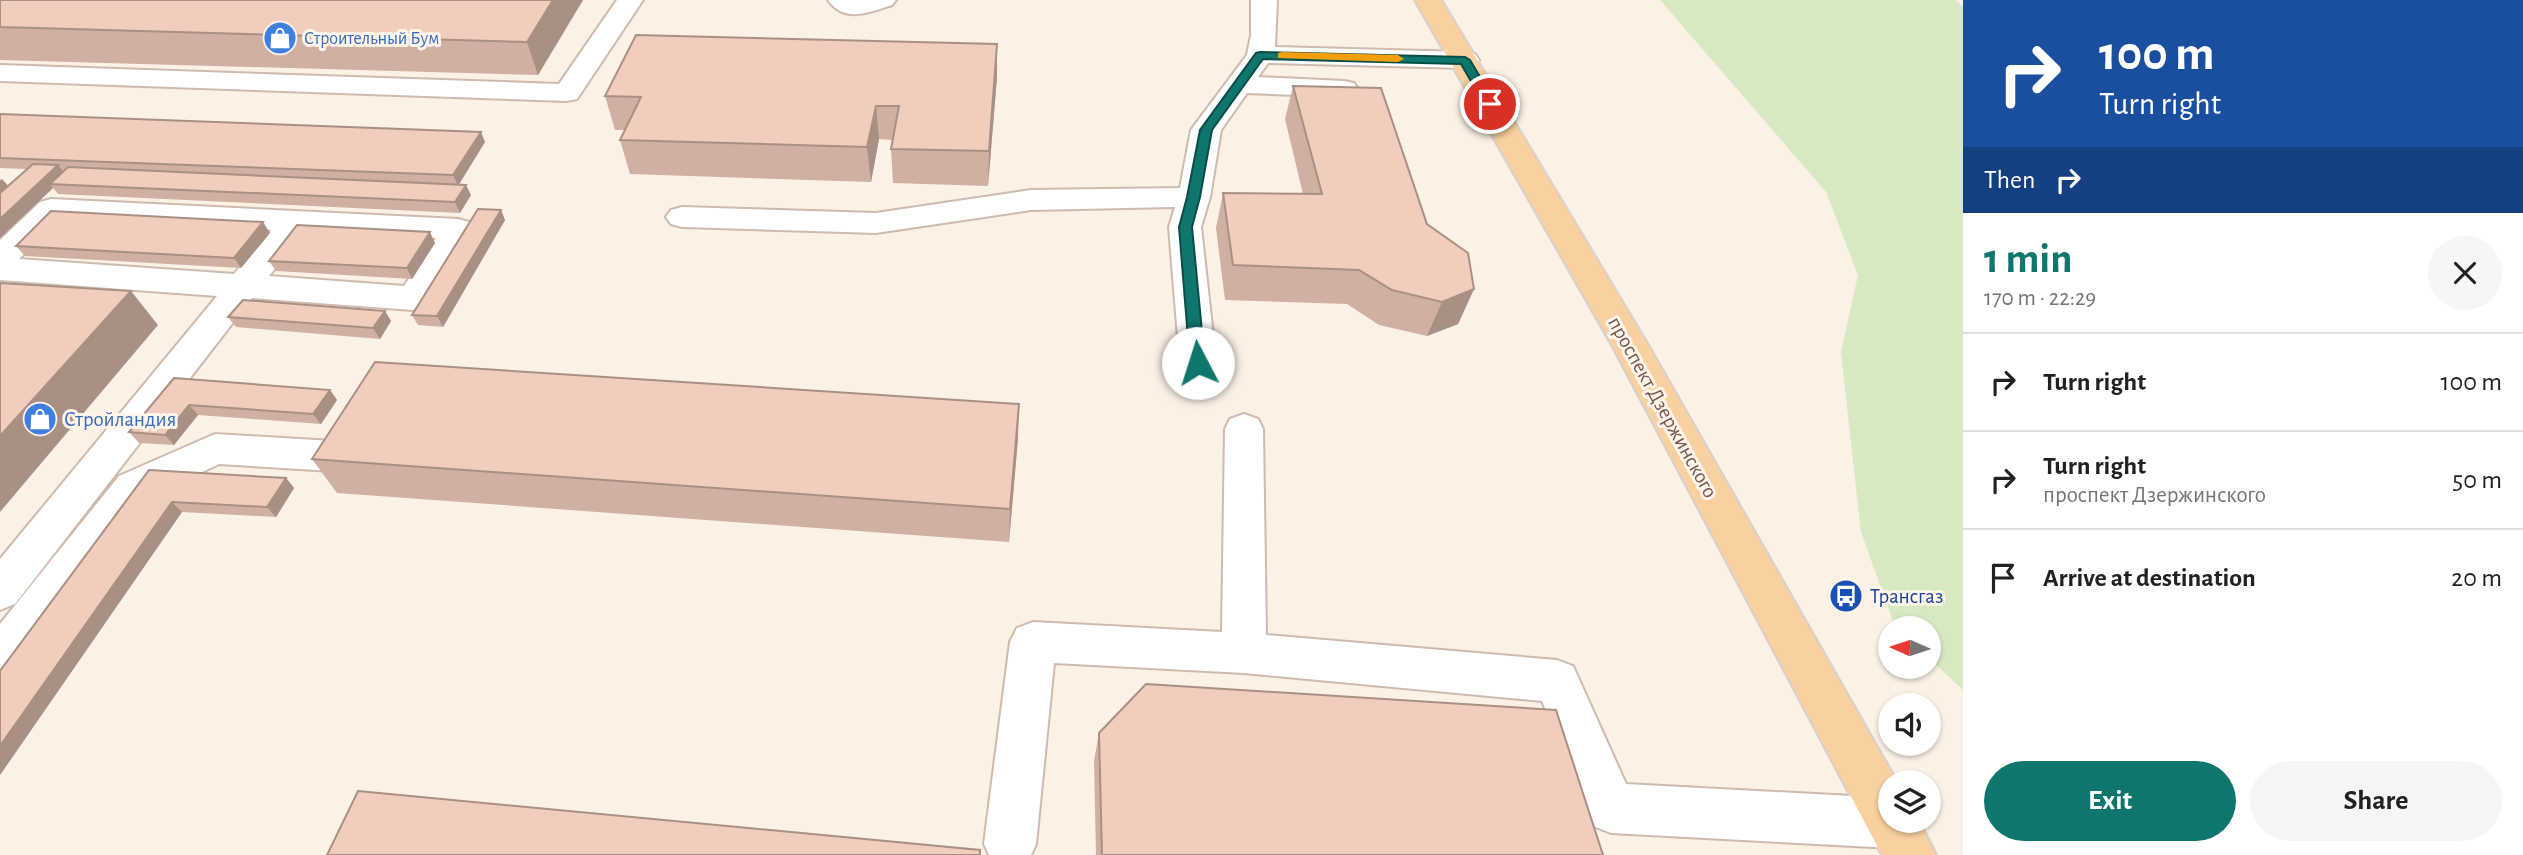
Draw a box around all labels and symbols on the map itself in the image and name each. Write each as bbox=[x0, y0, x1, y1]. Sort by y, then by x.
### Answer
shop icon: Строительный Бум bbox=[261, 19, 299, 57]
place label: Строительный Бум bbox=[304, 30, 439, 48]
pin bbox=[1460, 74, 1520, 134]
street label: проспект Дзержинского bbox=[1604, 313, 1721, 501]
position arrow bbox=[1161, 326, 1235, 400]
shop icon: Стройландия bbox=[21, 400, 59, 438]
place label: Стройландия bbox=[64, 409, 176, 430]
bus stop icon: Трансгаз bbox=[1827, 577, 1865, 615]
place label: Трансгаз bbox=[1870, 586, 1943, 607]
north arrow bbox=[1878, 616, 1941, 679]

